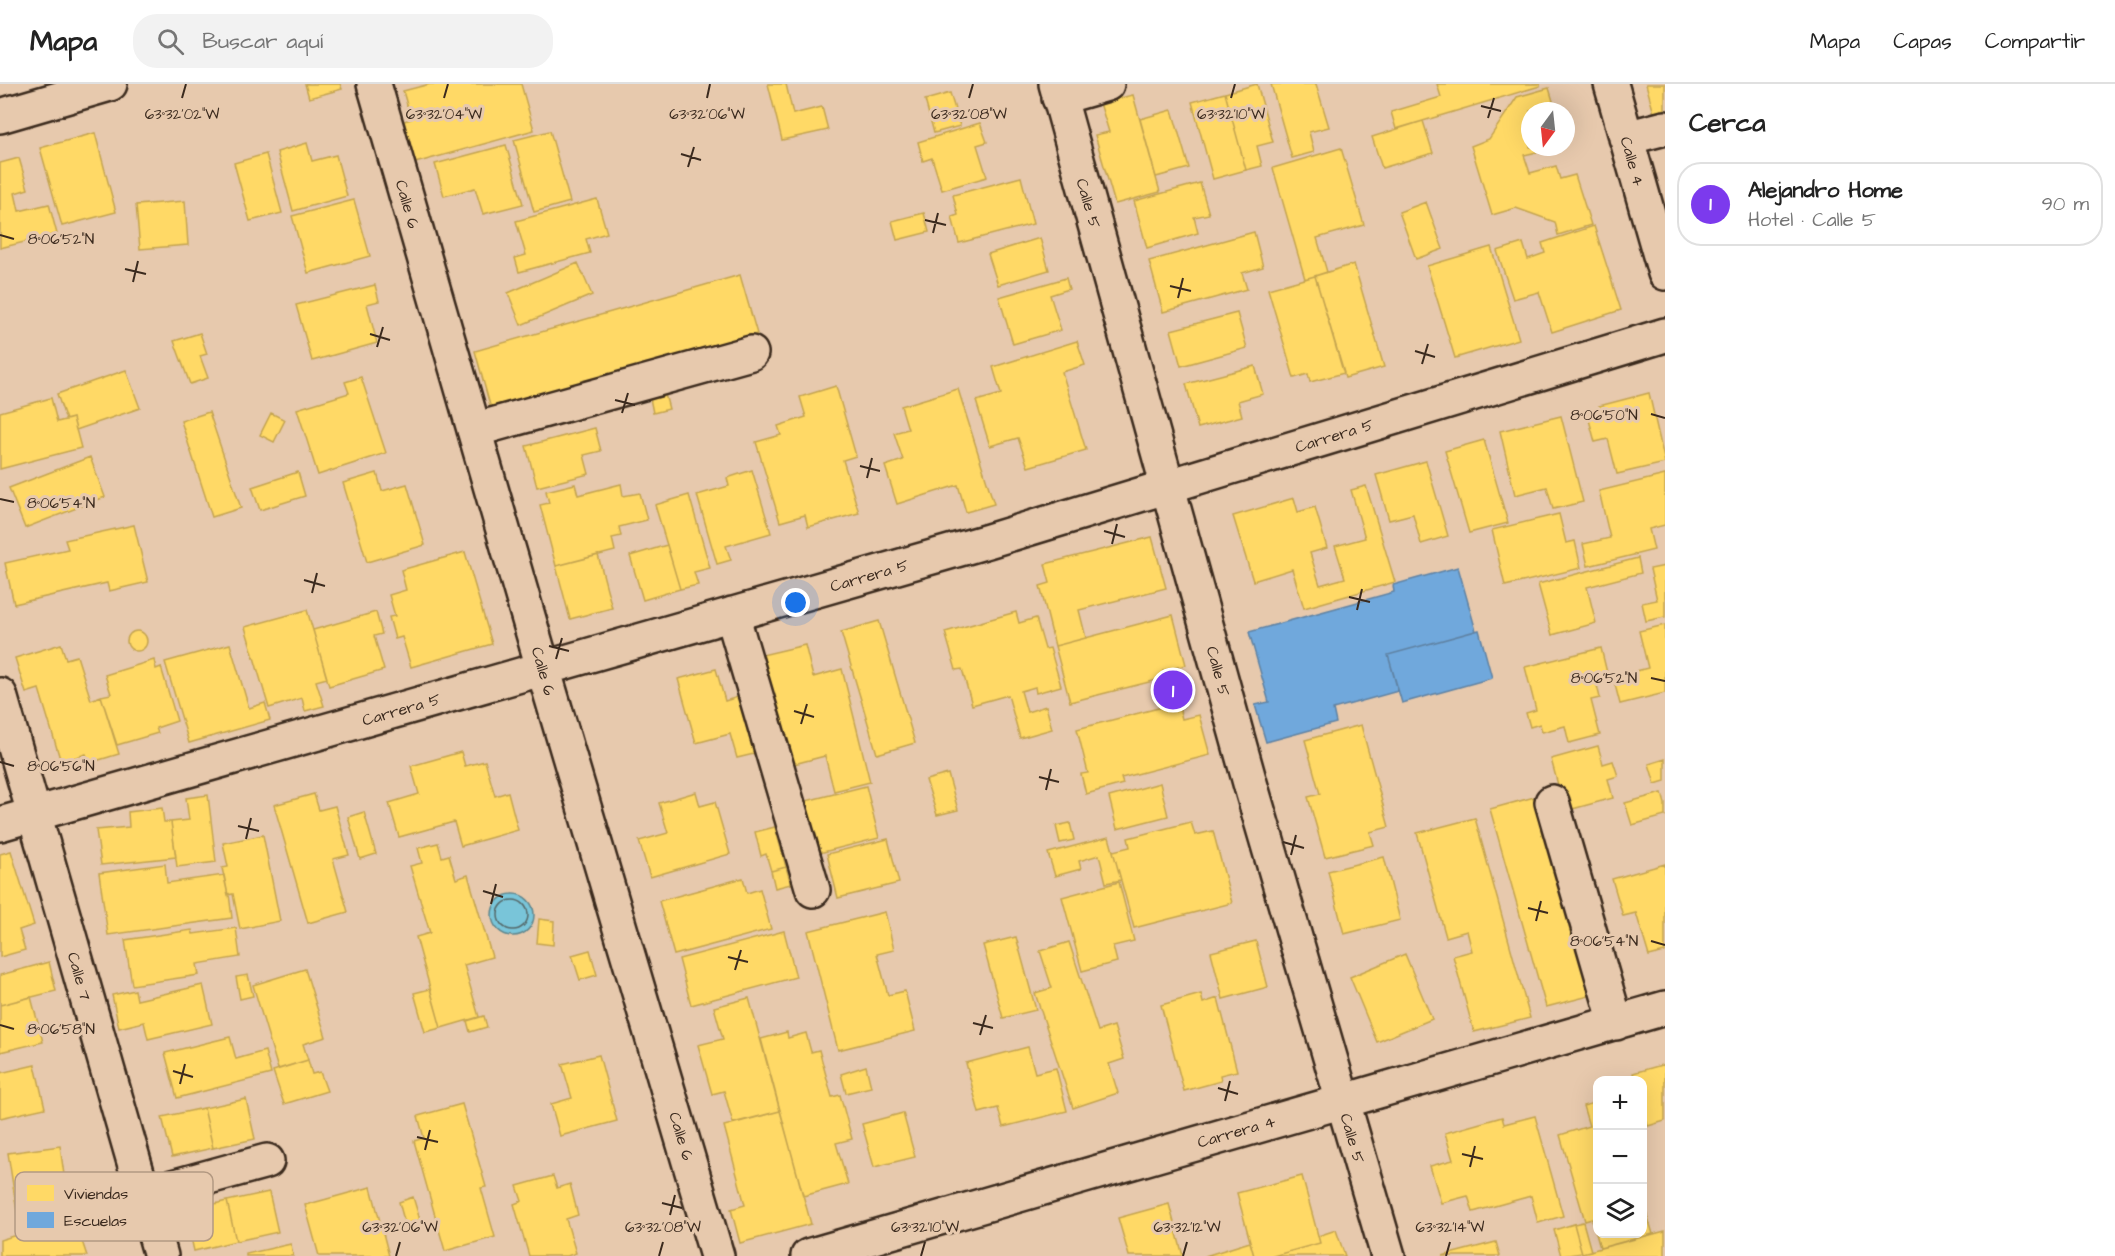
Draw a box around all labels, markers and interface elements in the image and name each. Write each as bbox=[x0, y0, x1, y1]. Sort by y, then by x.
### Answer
search box bbox=[133, 14, 553, 68]
text: Mapa bbox=[30, 22, 97, 61]
icon: search bbox=[154, 25, 187, 58]
text: Buscar aquí bbox=[202, 26, 323, 57]
text: Mapa bbox=[1810, 27, 1860, 56]
text: Capas bbox=[1893, 27, 1952, 56]
text: Compartir bbox=[1985, 27, 2085, 56]
north arrow bbox=[1521, 102, 1575, 156]
text: 63°32'02"W bbox=[145, 104, 219, 125]
text: 63°32'04"W bbox=[406, 104, 482, 125]
text: 63°32'06"W bbox=[669, 104, 745, 125]
text: 63°32'08"W bbox=[931, 104, 1007, 125]
text: 63°32'10"W bbox=[1197, 104, 1265, 125]
text: Cerca bbox=[1689, 105, 1766, 141]
street label: Calle 4 bbox=[1615, 134, 1650, 189]
text: Alejandro Home bbox=[1748, 175, 1903, 206]
street label: Calle 5 bbox=[1070, 176, 1106, 231]
street label: Calle 6 bbox=[390, 177, 424, 231]
text: 1 bbox=[1709, 190, 1712, 218]
text: 90 m bbox=[2041, 190, 2089, 218]
text: Hotel · Calle 5 bbox=[1748, 206, 1876, 234]
text: 8°06'52"N bbox=[28, 229, 94, 250]
text: 8°06'50"N bbox=[1570, 405, 1638, 426]
street label: Carrera 5 bbox=[1293, 413, 1377, 458]
text: 8°06'54"N bbox=[27, 493, 95, 514]
street label: Carrera 5 bbox=[828, 554, 912, 598]
your location bbox=[781, 588, 810, 617]
street label: Calle 6 bbox=[526, 644, 560, 698]
street label: Calle 5 bbox=[1201, 644, 1235, 699]
pin: 1 bbox=[1154, 668, 1192, 712]
text: 8°06'52"N bbox=[1571, 668, 1637, 689]
street label: Carrera 5 bbox=[360, 688, 444, 732]
text: 8°06'56"N bbox=[27, 756, 95, 777]
text: 8°06'54"N bbox=[1570, 931, 1638, 952]
street label: Calle 7 bbox=[62, 949, 96, 1003]
text: 8°06'58"N bbox=[27, 1019, 95, 1040]
map controls bbox=[1593, 1076, 1647, 1238]
button: + bbox=[1593, 1076, 1647, 1130]
street label: Calle 6 bbox=[663, 1109, 699, 1163]
street label: Carrera 4 bbox=[1195, 1110, 1278, 1154]
street label: Calle 5 bbox=[1334, 1111, 1370, 1166]
button: − bbox=[1593, 1130, 1647, 1184]
legend bbox=[15, 1172, 213, 1241]
text: Viviendas bbox=[64, 1183, 128, 1205]
button: layers bbox=[1593, 1184, 1647, 1238]
text: Escuelas bbox=[64, 1210, 127, 1232]
text: 63°32'06"W bbox=[362, 1217, 438, 1238]
text: 63°32'08"W bbox=[625, 1217, 701, 1238]
text: 63°32'10"W bbox=[891, 1217, 959, 1238]
text: 63°32'12"W bbox=[1153, 1217, 1221, 1238]
text: 63°32'14"W bbox=[1416, 1217, 1484, 1238]

